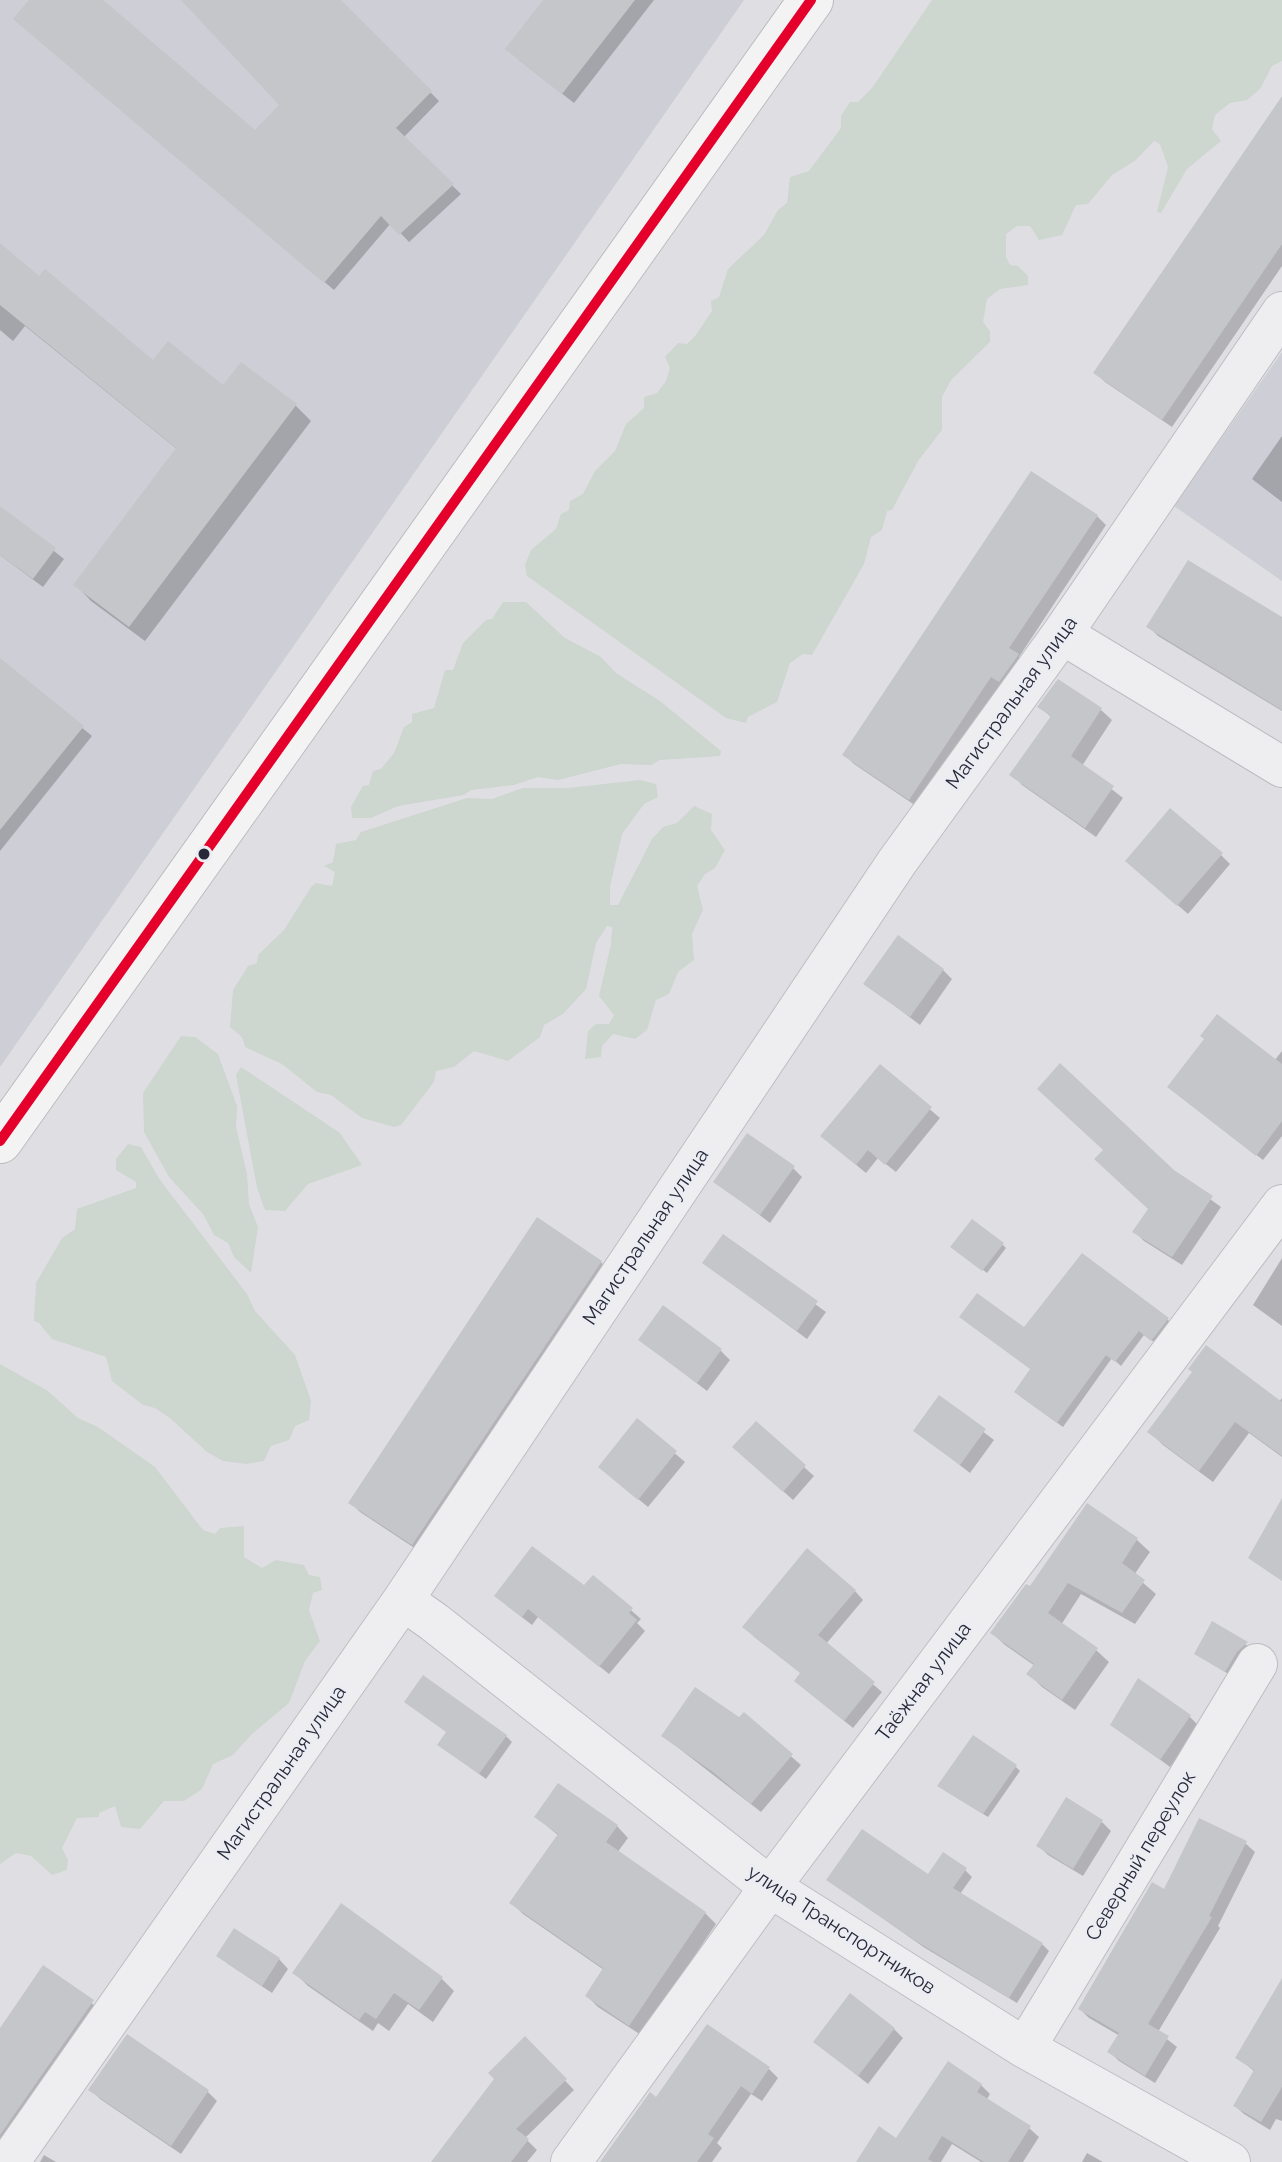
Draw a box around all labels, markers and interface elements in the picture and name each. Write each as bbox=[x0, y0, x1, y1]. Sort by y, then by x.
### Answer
street label: Магистральная улица bbox=[941, 612, 1083, 794]
unlabelled marker bbox=[196, 846, 212, 862]
street label: Магистральная улица bbox=[578, 1144, 714, 1330]
street label: Таёжная улица bbox=[871, 1618, 977, 1746]
street label: Магистральная улица bbox=[213, 1681, 351, 1865]
street label: Северный переулок bbox=[1081, 1767, 1201, 1945]
street label: улица Транспортников bbox=[743, 1860, 939, 2000]

